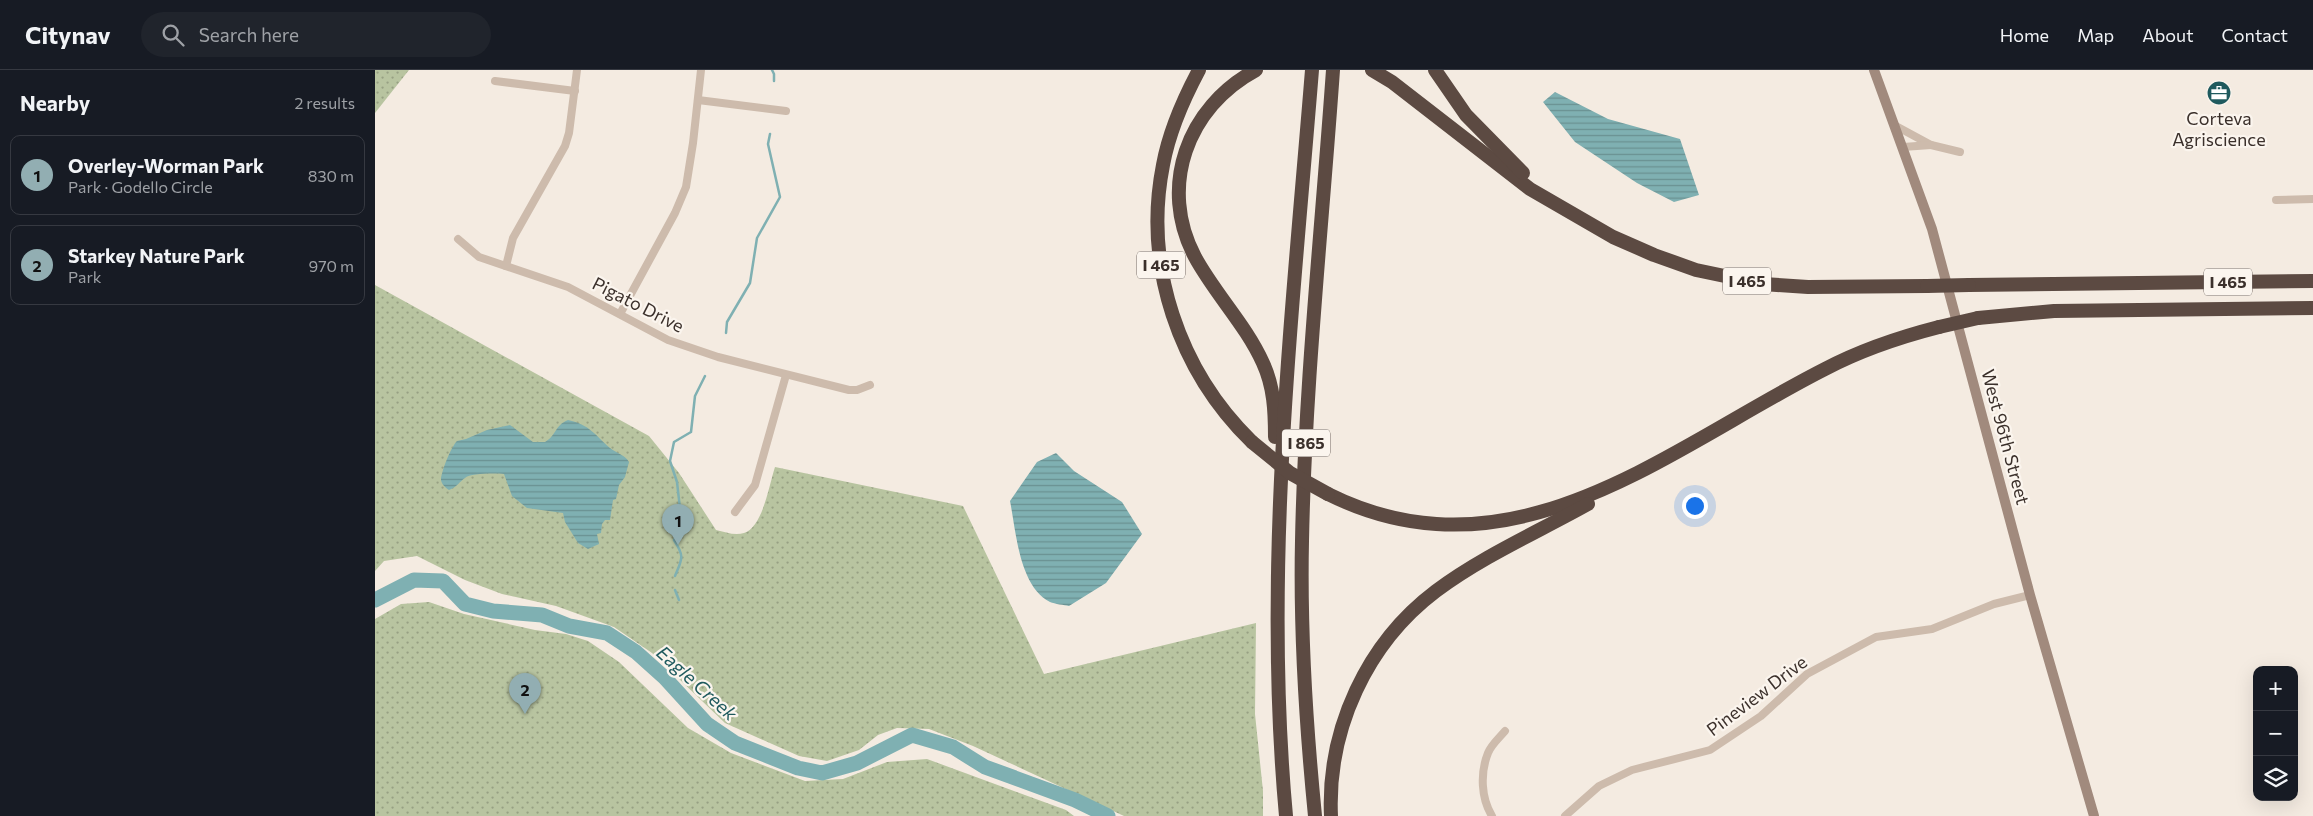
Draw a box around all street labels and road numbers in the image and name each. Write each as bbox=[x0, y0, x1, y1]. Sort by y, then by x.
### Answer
road number: I 465 bbox=[1137, 252, 1185, 278]
road number: I 465 bbox=[1723, 268, 1771, 295]
road number: I 465 bbox=[2204, 268, 2252, 296]
street label: Pigato Drive bbox=[589, 272, 688, 337]
street label: West 96th Street bbox=[1977, 367, 2035, 507]
road number: I 865 bbox=[1282, 429, 1330, 456]
street label: Pineview Drive bbox=[1702, 650, 1811, 740]

